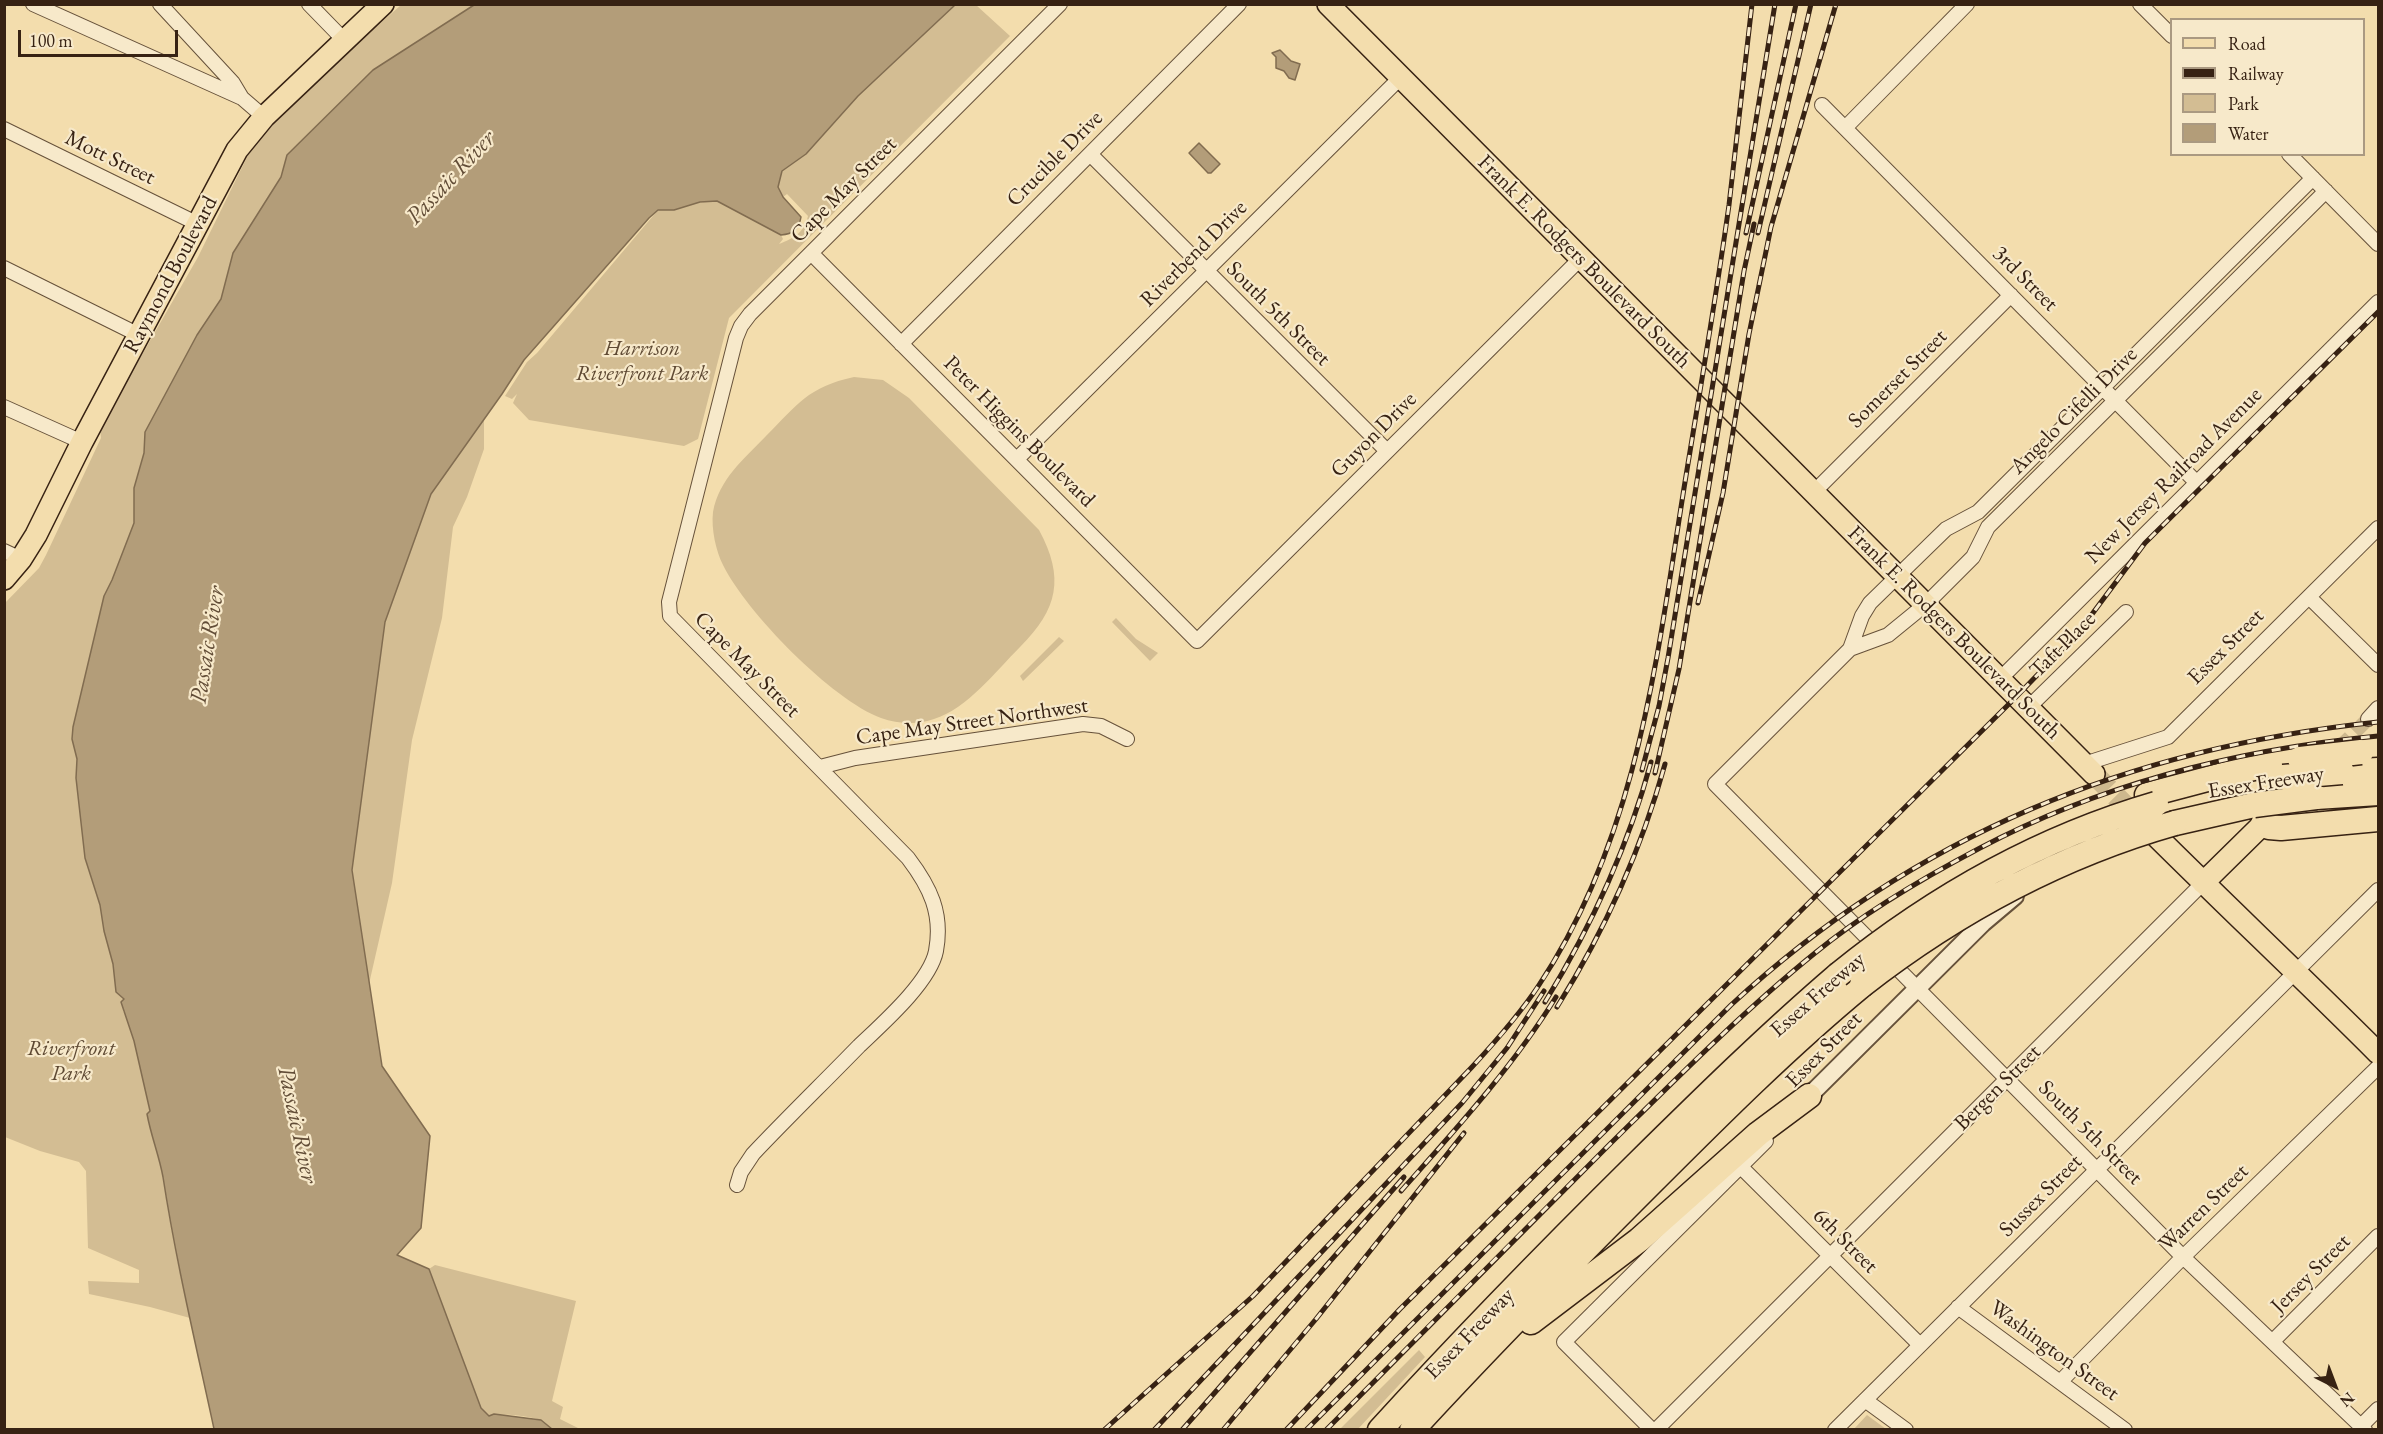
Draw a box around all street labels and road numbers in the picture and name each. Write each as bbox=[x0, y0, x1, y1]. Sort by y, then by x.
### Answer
street label: Crucible Drive bbox=[1001, 105, 1109, 213]
street label: Mott Street bbox=[61, 125, 159, 191]
street label: Cape May Street bbox=[785, 131, 903, 249]
street label: Frank E. Rodgers Boulevard South bbox=[1472, 150, 1696, 374]
street label: Raymond Boulevard bbox=[118, 192, 224, 358]
street label: Riverbend Drive bbox=[1135, 195, 1253, 313]
street label: 3rd Street bbox=[1987, 241, 2063, 317]
street label: South 5th Street bbox=[1220, 256, 1336, 372]
street label: Somerset Street bbox=[1843, 324, 1953, 434]
street label: Angelo Cifelli Drive bbox=[2005, 342, 2143, 480]
street label: Peter Higgins Boulevard bbox=[938, 351, 1100, 513]
street label: New Jersey Railroad Avenue bbox=[2080, 382, 2268, 570]
street label: Guyon Drive bbox=[1326, 387, 1422, 483]
street label: Frank E. Rodgers Boulevard South bbox=[1842, 521, 2066, 745]
street label: Essex Street bbox=[2182, 603, 2270, 691]
street label: Cape May Street bbox=[688, 606, 806, 724]
street label: Taft Place bbox=[2024, 606, 2102, 684]
street label: Cape May Street Northwest bbox=[854, 693, 1090, 751]
street label: Essex Freeway bbox=[2206, 761, 2326, 805]
street label: Essex Freeway bbox=[1765, 947, 1871, 1043]
street label: Essex Street bbox=[1780, 1006, 1868, 1094]
street label: Bergen Street bbox=[1949, 1039, 2047, 1137]
street label: South 5th Street bbox=[2032, 1075, 2148, 1191]
street label: Sussex Street bbox=[1994, 1149, 2088, 1243]
street label: Warren Street bbox=[2154, 1159, 2254, 1257]
street label: 6th Street bbox=[1807, 1203, 1883, 1279]
street label: Jersey Street bbox=[2266, 1229, 2356, 1319]
street label: Essex Freeway bbox=[1420, 1283, 1520, 1385]
street label: Washington Street bbox=[1984, 1295, 2124, 1407]

